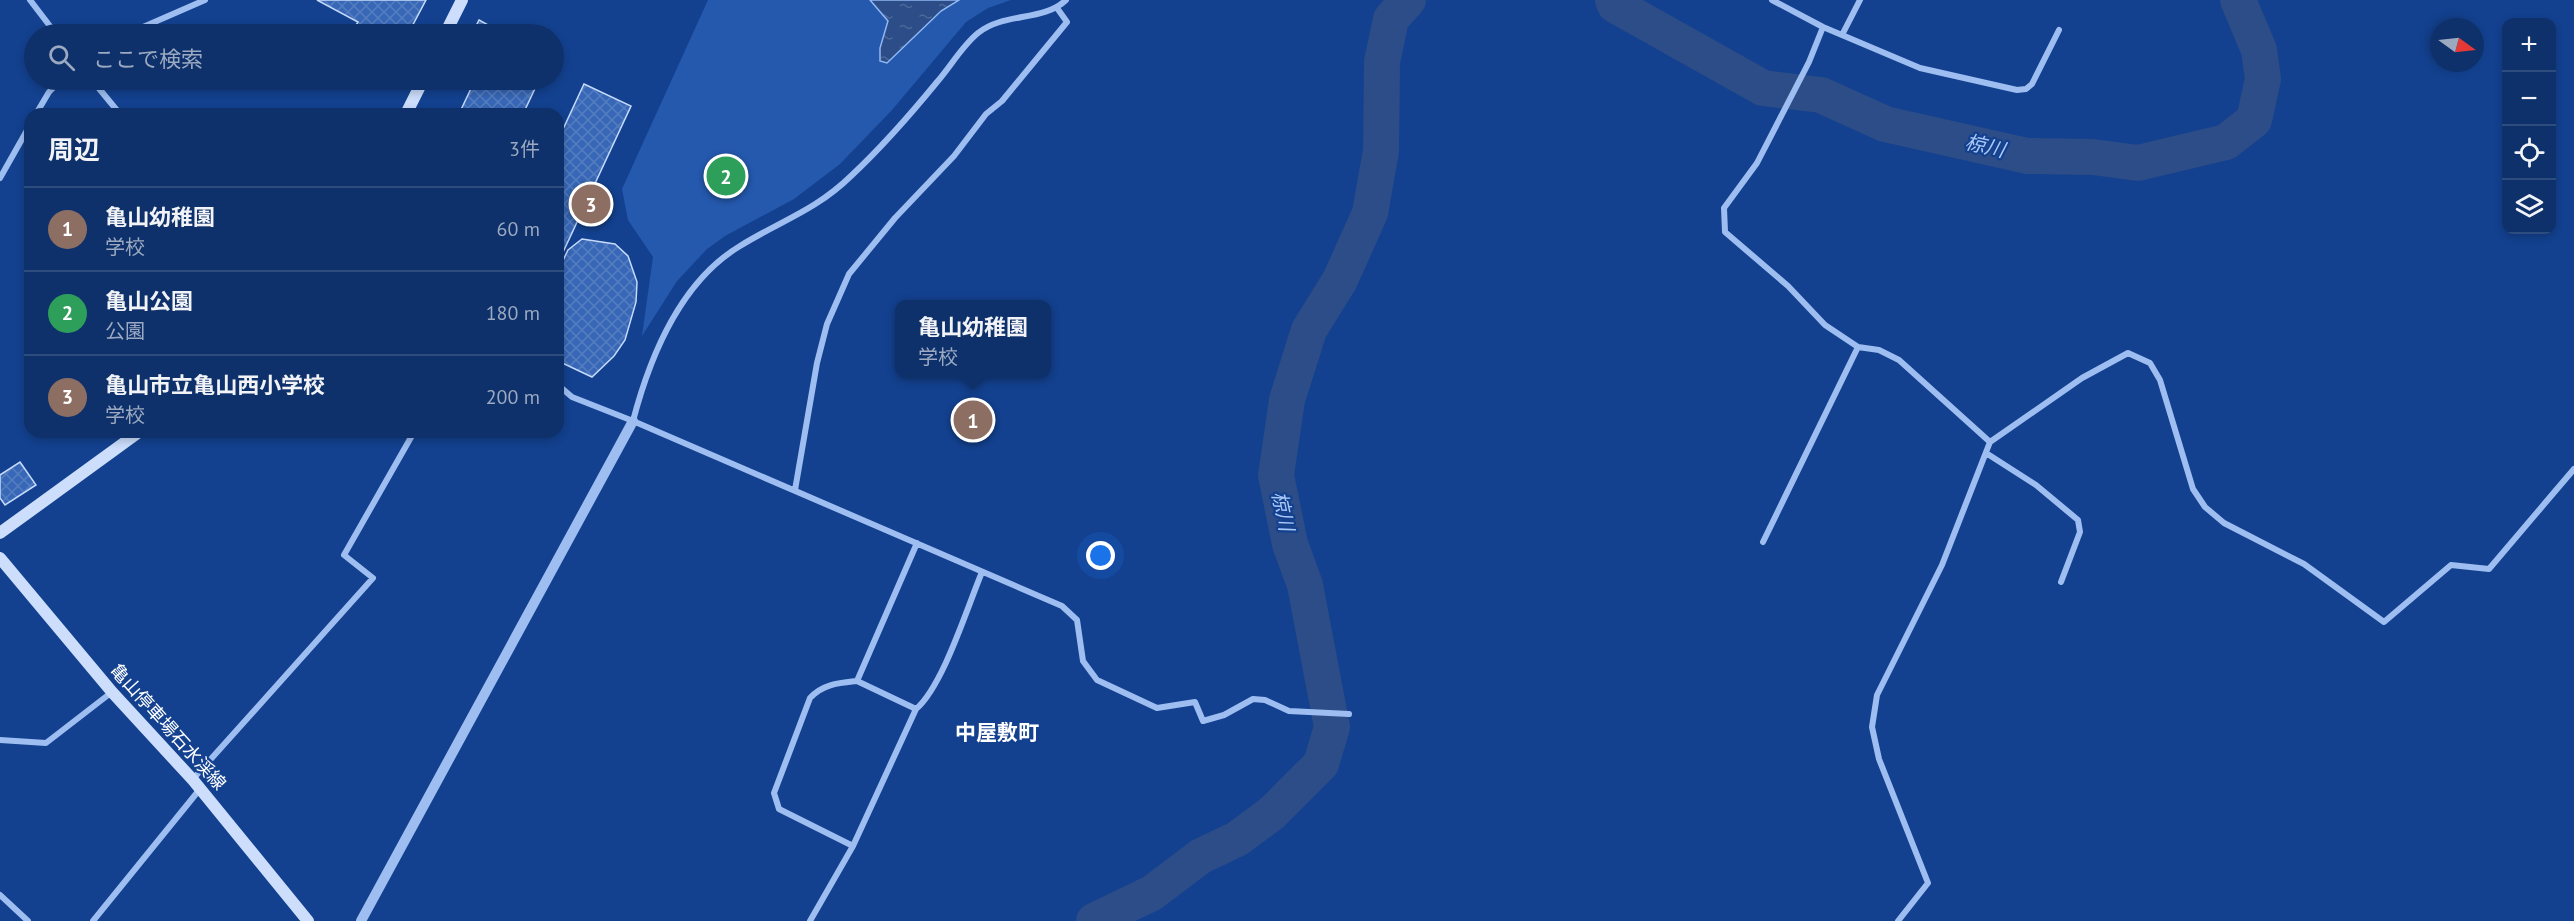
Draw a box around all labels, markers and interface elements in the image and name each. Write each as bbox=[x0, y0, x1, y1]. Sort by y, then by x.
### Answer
north arrow bbox=[2430, 18, 2484, 72]
map controls bbox=[2502, 18, 2556, 234]
button: + bbox=[2502, 18, 2556, 72]
search box bbox=[24, 24, 564, 90]
icon: search bbox=[45, 41, 78, 74]
text: ここで検索 bbox=[93, 45, 203, 73]
button: − bbox=[2502, 72, 2556, 126]
button: locate bbox=[2502, 126, 2556, 180]
water label: 椋川 bbox=[1963, 129, 2009, 164]
text: 周辺 bbox=[48, 133, 100, 166]
text: 3件 bbox=[509, 136, 540, 162]
pin: 2 bbox=[706, 154, 746, 198]
button: layers bbox=[2502, 180, 2556, 234]
pin: 3 bbox=[572, 182, 610, 226]
text: 亀山幼稚園 bbox=[105, 203, 215, 231]
text: 1 bbox=[62, 216, 73, 242]
text: 60 m bbox=[497, 216, 540, 242]
text: 学校 bbox=[105, 234, 145, 260]
text: 亀山公園 bbox=[105, 287, 193, 315]
text: 2 bbox=[62, 300, 73, 326]
text: 180 m bbox=[486, 300, 540, 326]
popup bbox=[895, 300, 1051, 378]
text: 亀山幼稚園 bbox=[918, 313, 1028, 341]
text: 公園 bbox=[105, 318, 145, 344]
text: 学校 bbox=[918, 344, 958, 370]
text: 亀山市立亀山西小学校 bbox=[105, 371, 325, 399]
text: 3 bbox=[62, 384, 73, 410]
text: 200 m bbox=[486, 384, 540, 410]
pin: 1 bbox=[954, 398, 992, 442]
text: 学校 bbox=[105, 402, 145, 428]
water label: 椋川 bbox=[1266, 489, 1300, 535]
your location bbox=[1086, 541, 1115, 570]
street label: 亀山停車場石水渓線 bbox=[106, 659, 231, 795]
district label: 中屋敷町 bbox=[955, 719, 1039, 746]

